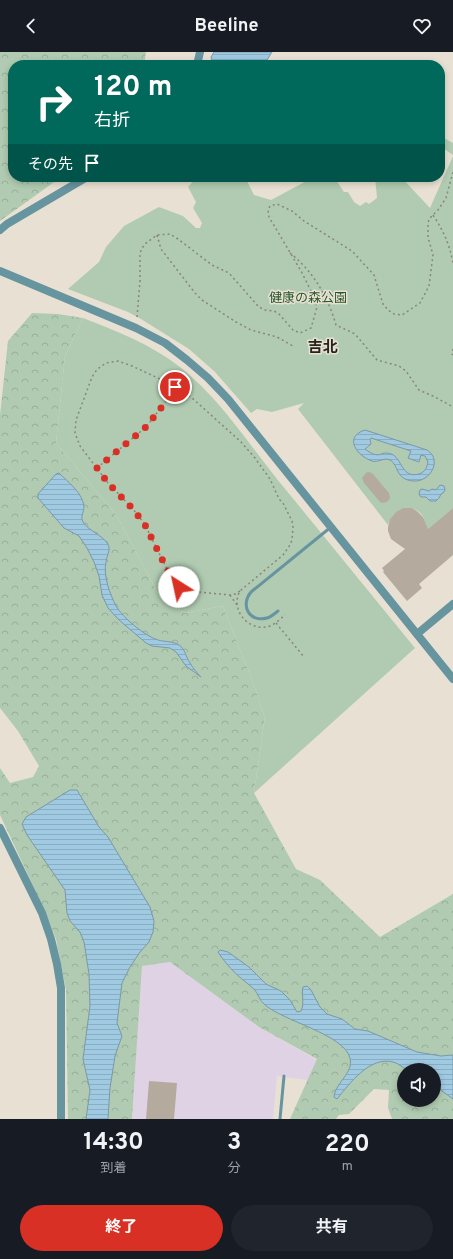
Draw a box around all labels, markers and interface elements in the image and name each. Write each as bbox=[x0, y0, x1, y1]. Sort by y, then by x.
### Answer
icon: back bbox=[20, 15, 42, 37]
text: Beeline bbox=[194, 15, 259, 38]
icon: heart bbox=[411, 15, 433, 37]
text: 120 m bbox=[94, 70, 172, 106]
icon: right bbox=[28, 76, 80, 128]
text: 右折 bbox=[94, 110, 130, 133]
icon: arrive bbox=[81, 152, 103, 174]
text: その先 bbox=[28, 156, 73, 175]
park label: 健康の森公園 bbox=[269, 291, 347, 307]
district label: 吉北 bbox=[308, 339, 338, 358]
pin bbox=[158, 370, 192, 404]
icon: arrive bbox=[164, 376, 186, 398]
position arrow bbox=[158, 566, 200, 608]
map controls bbox=[397, 1063, 441, 1107]
button: sound bbox=[397, 1063, 441, 1107]
text: 14:30 bbox=[83, 1128, 144, 1158]
text: 3 bbox=[227, 1128, 241, 1158]
text: 220 bbox=[325, 1130, 370, 1160]
text: m bbox=[342, 1159, 353, 1175]
text: 到着 bbox=[101, 1161, 127, 1177]
text: 分 bbox=[228, 1161, 241, 1177]
button: 終了 bbox=[20, 1205, 223, 1251]
button: 共有 bbox=[231, 1205, 433, 1251]

